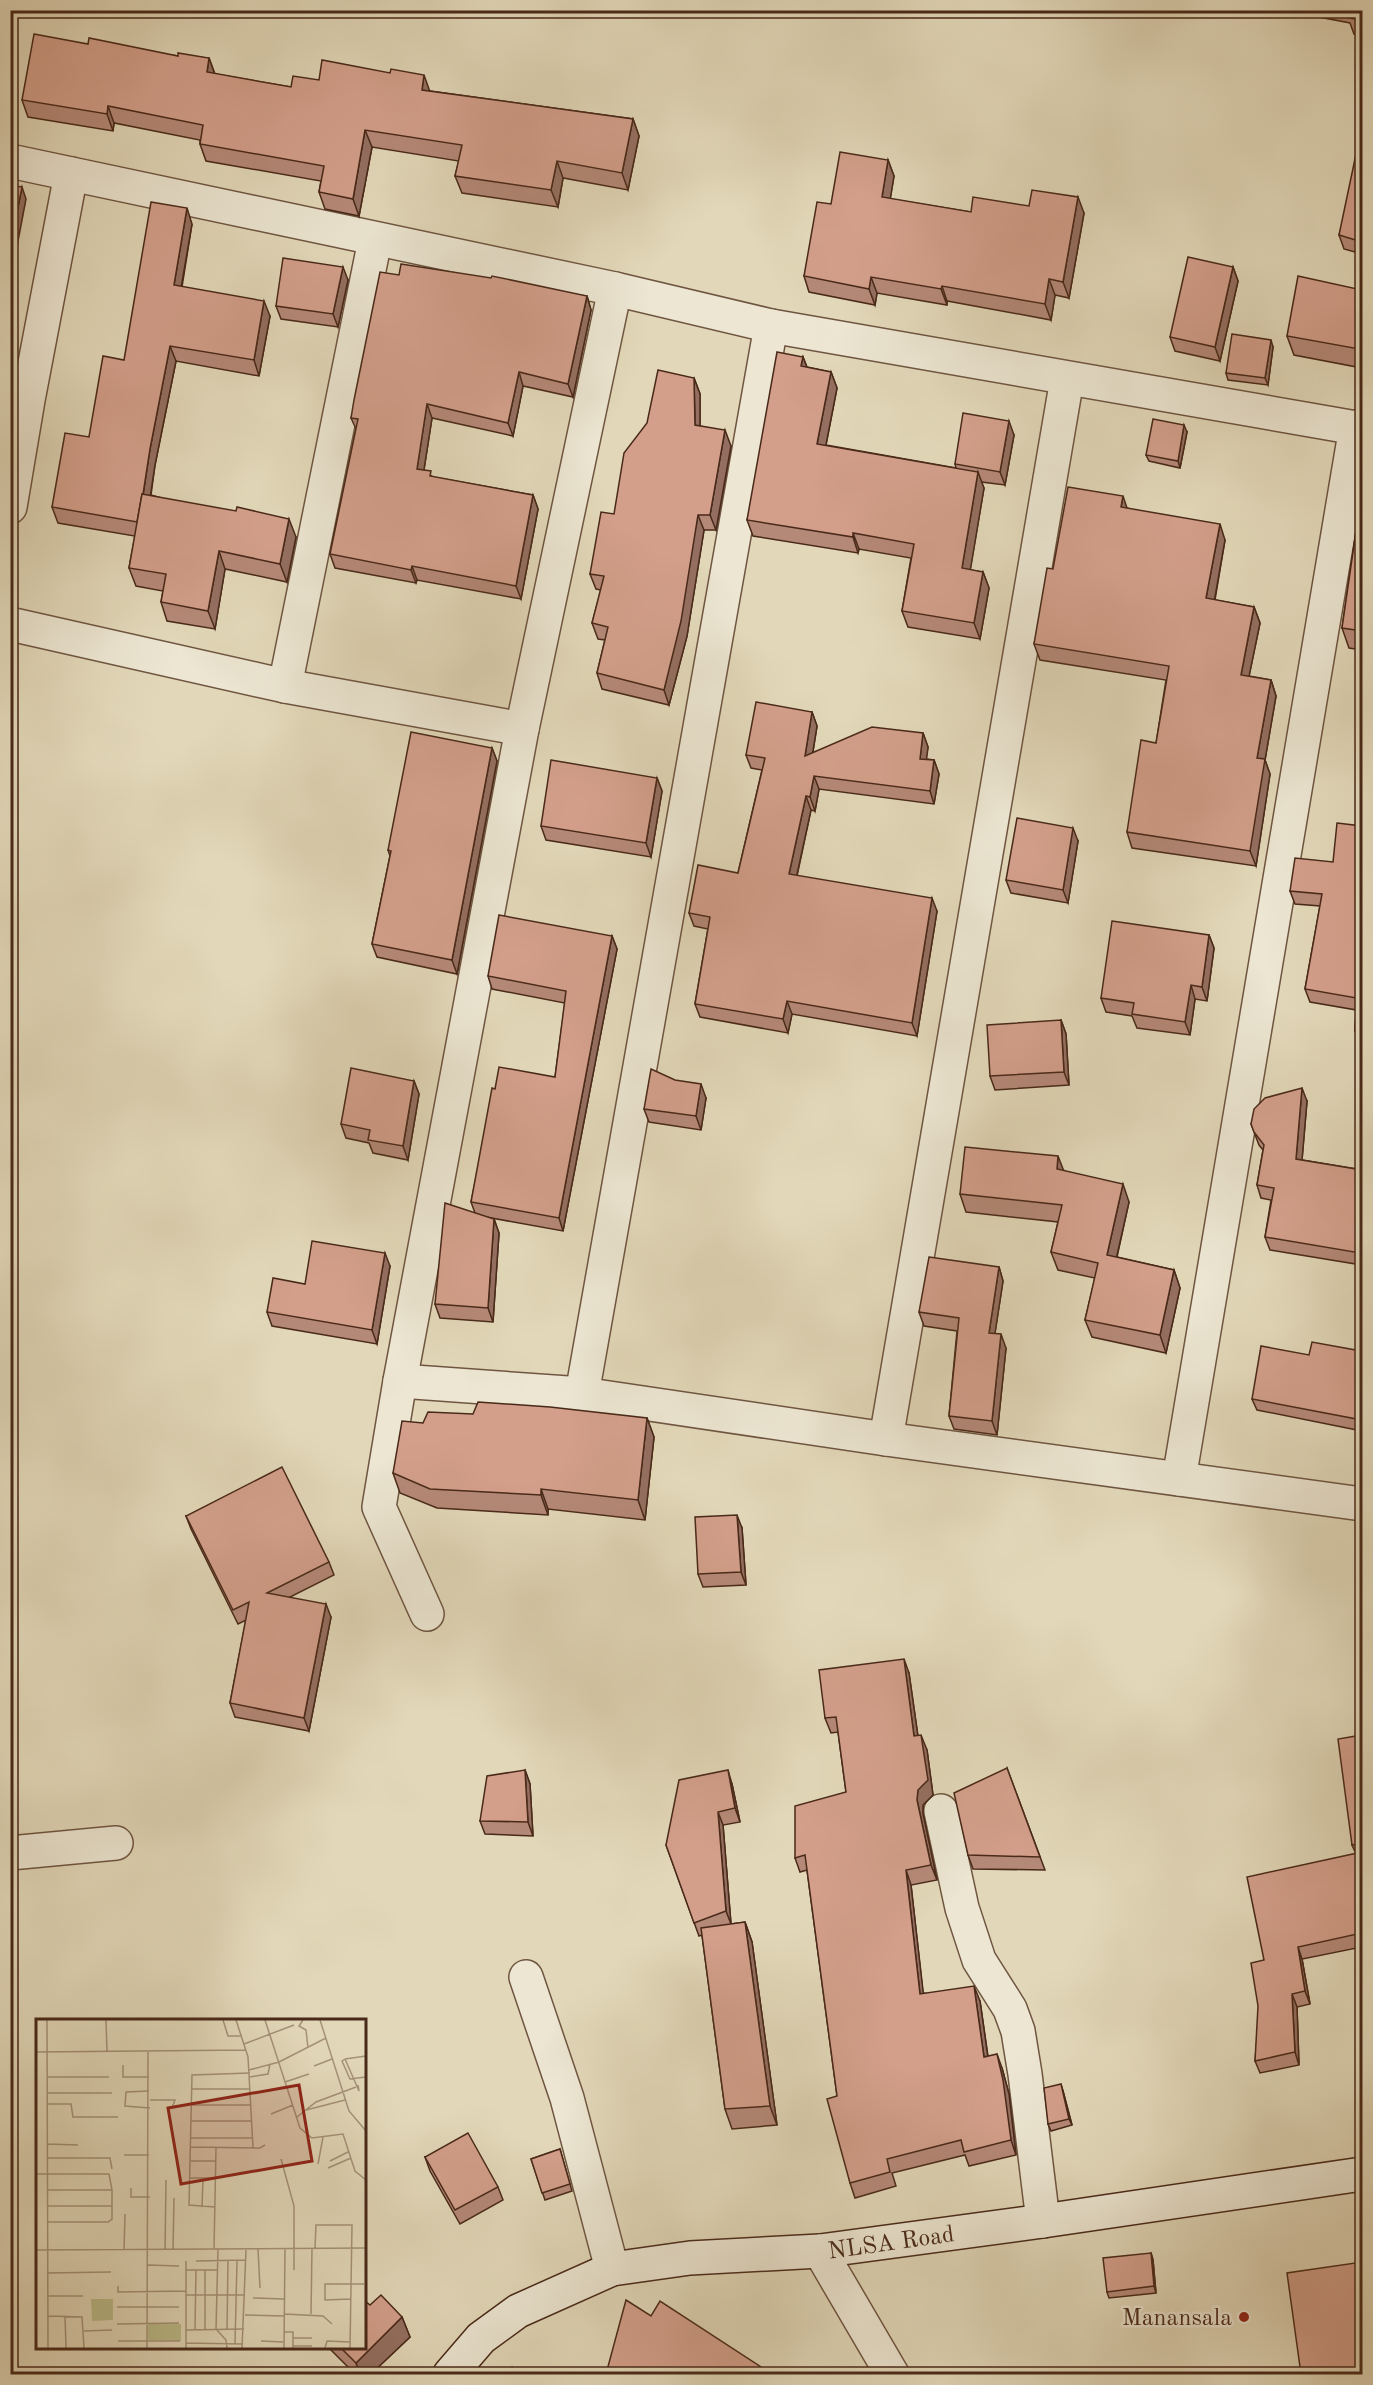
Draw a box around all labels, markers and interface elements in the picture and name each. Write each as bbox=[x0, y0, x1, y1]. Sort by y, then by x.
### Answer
inset map bbox=[36, 2019, 366, 2349]
street label: NLSA Road bbox=[827, 2223, 956, 2265]
place label: Manansala bbox=[1122, 2307, 1232, 2331]
marker: Manansala bbox=[1237, 2310, 1251, 2324]

